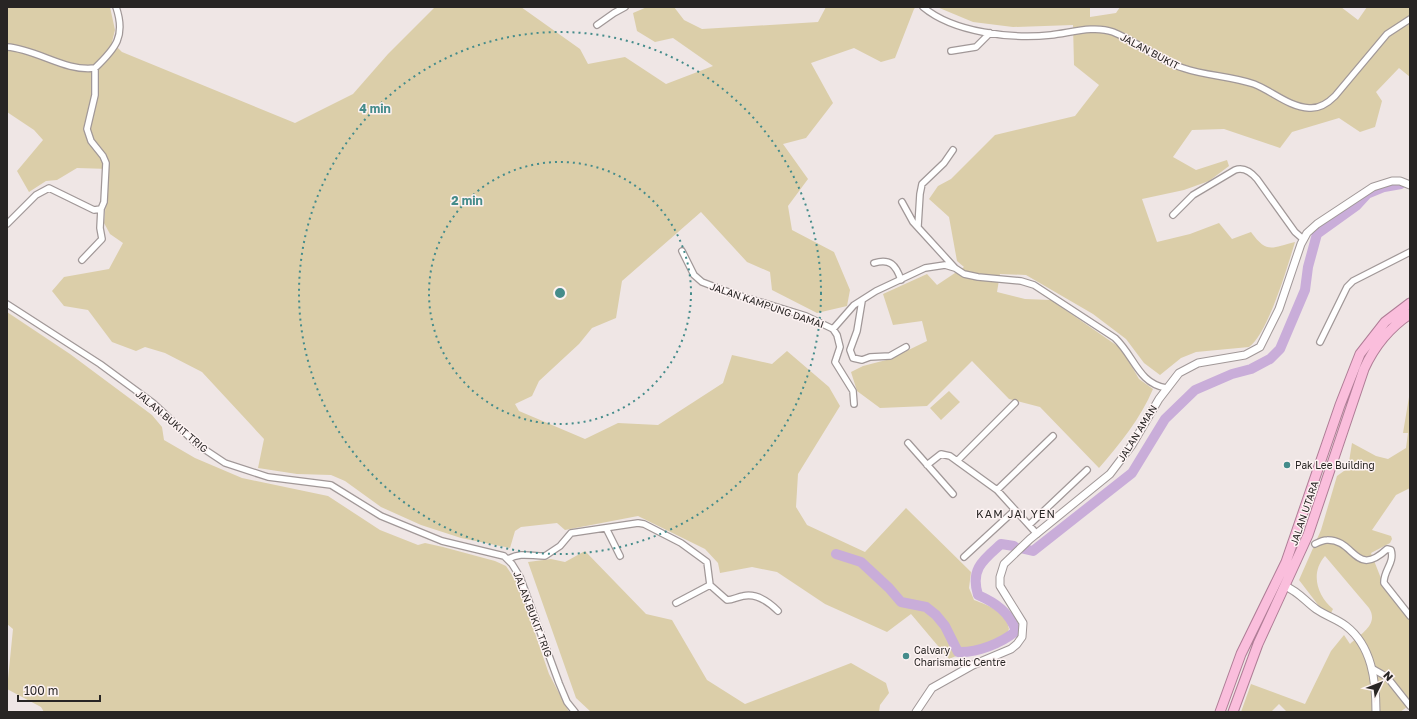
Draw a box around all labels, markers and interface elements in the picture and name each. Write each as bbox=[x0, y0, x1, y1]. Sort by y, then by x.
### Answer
street label: JALAN BUKIT bbox=[1118, 30, 1182, 72]
text: 4 min bbox=[359, 101, 391, 116]
text: 2 min bbox=[451, 193, 483, 208]
street label: JALAN KAMPUNG DAMAI bbox=[708, 280, 826, 330]
centre of rings bbox=[553, 286, 567, 300]
street label: JALAN BUKIT TRIG bbox=[133, 387, 211, 455]
street label: JALAN AMAN bbox=[1115, 403, 1159, 463]
place label: Pak Lee Building bbox=[1295, 459, 1375, 471]
marker: Pak Lee Building bbox=[1282, 460, 1292, 470]
street label: JALAN UTARA bbox=[1287, 479, 1321, 547]
district label: KAM JAI YEN bbox=[976, 507, 1056, 520]
street label: JALAN BUKIT TRIG bbox=[511, 570, 555, 658]
place label: Calvary Charismatic Centre bbox=[914, 644, 1006, 668]
marker: Calvary Charismatic Centre bbox=[901, 651, 911, 661]
north arrow bbox=[1361, 663, 1401, 703]
text: N bbox=[1381, 668, 1396, 683]
scale bar bbox=[18, 677, 100, 703]
text: 100 m bbox=[24, 683, 58, 698]

